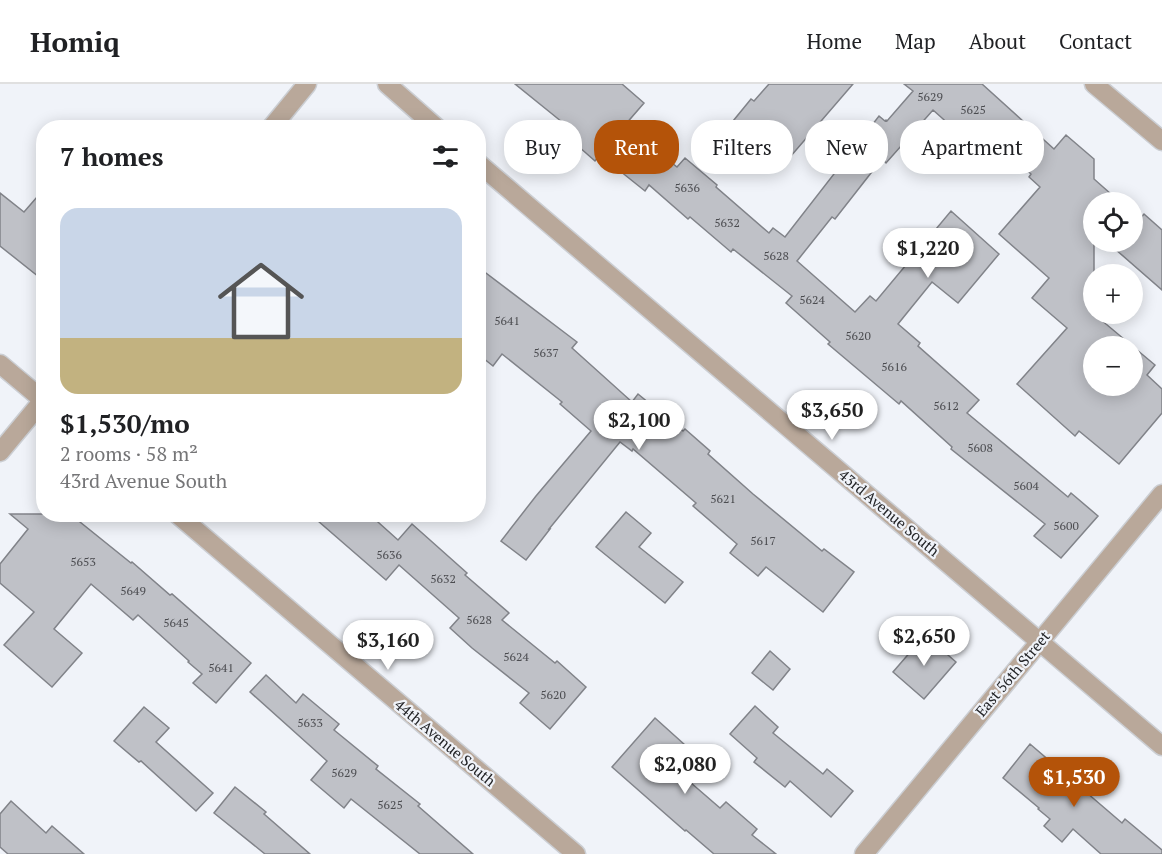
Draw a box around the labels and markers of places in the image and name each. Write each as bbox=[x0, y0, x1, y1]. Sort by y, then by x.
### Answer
pin: $1,220 bbox=[879, 228, 977, 279]
pin: $3,650 bbox=[783, 390, 881, 441]
pin: $2,100 bbox=[590, 400, 688, 451]
pin: $2,650 bbox=[875, 616, 973, 667]
pin: $3,160 bbox=[339, 620, 437, 671]
pin: $2,080 bbox=[636, 744, 734, 795]
pin: $1,530 bbox=[1025, 757, 1123, 808]

